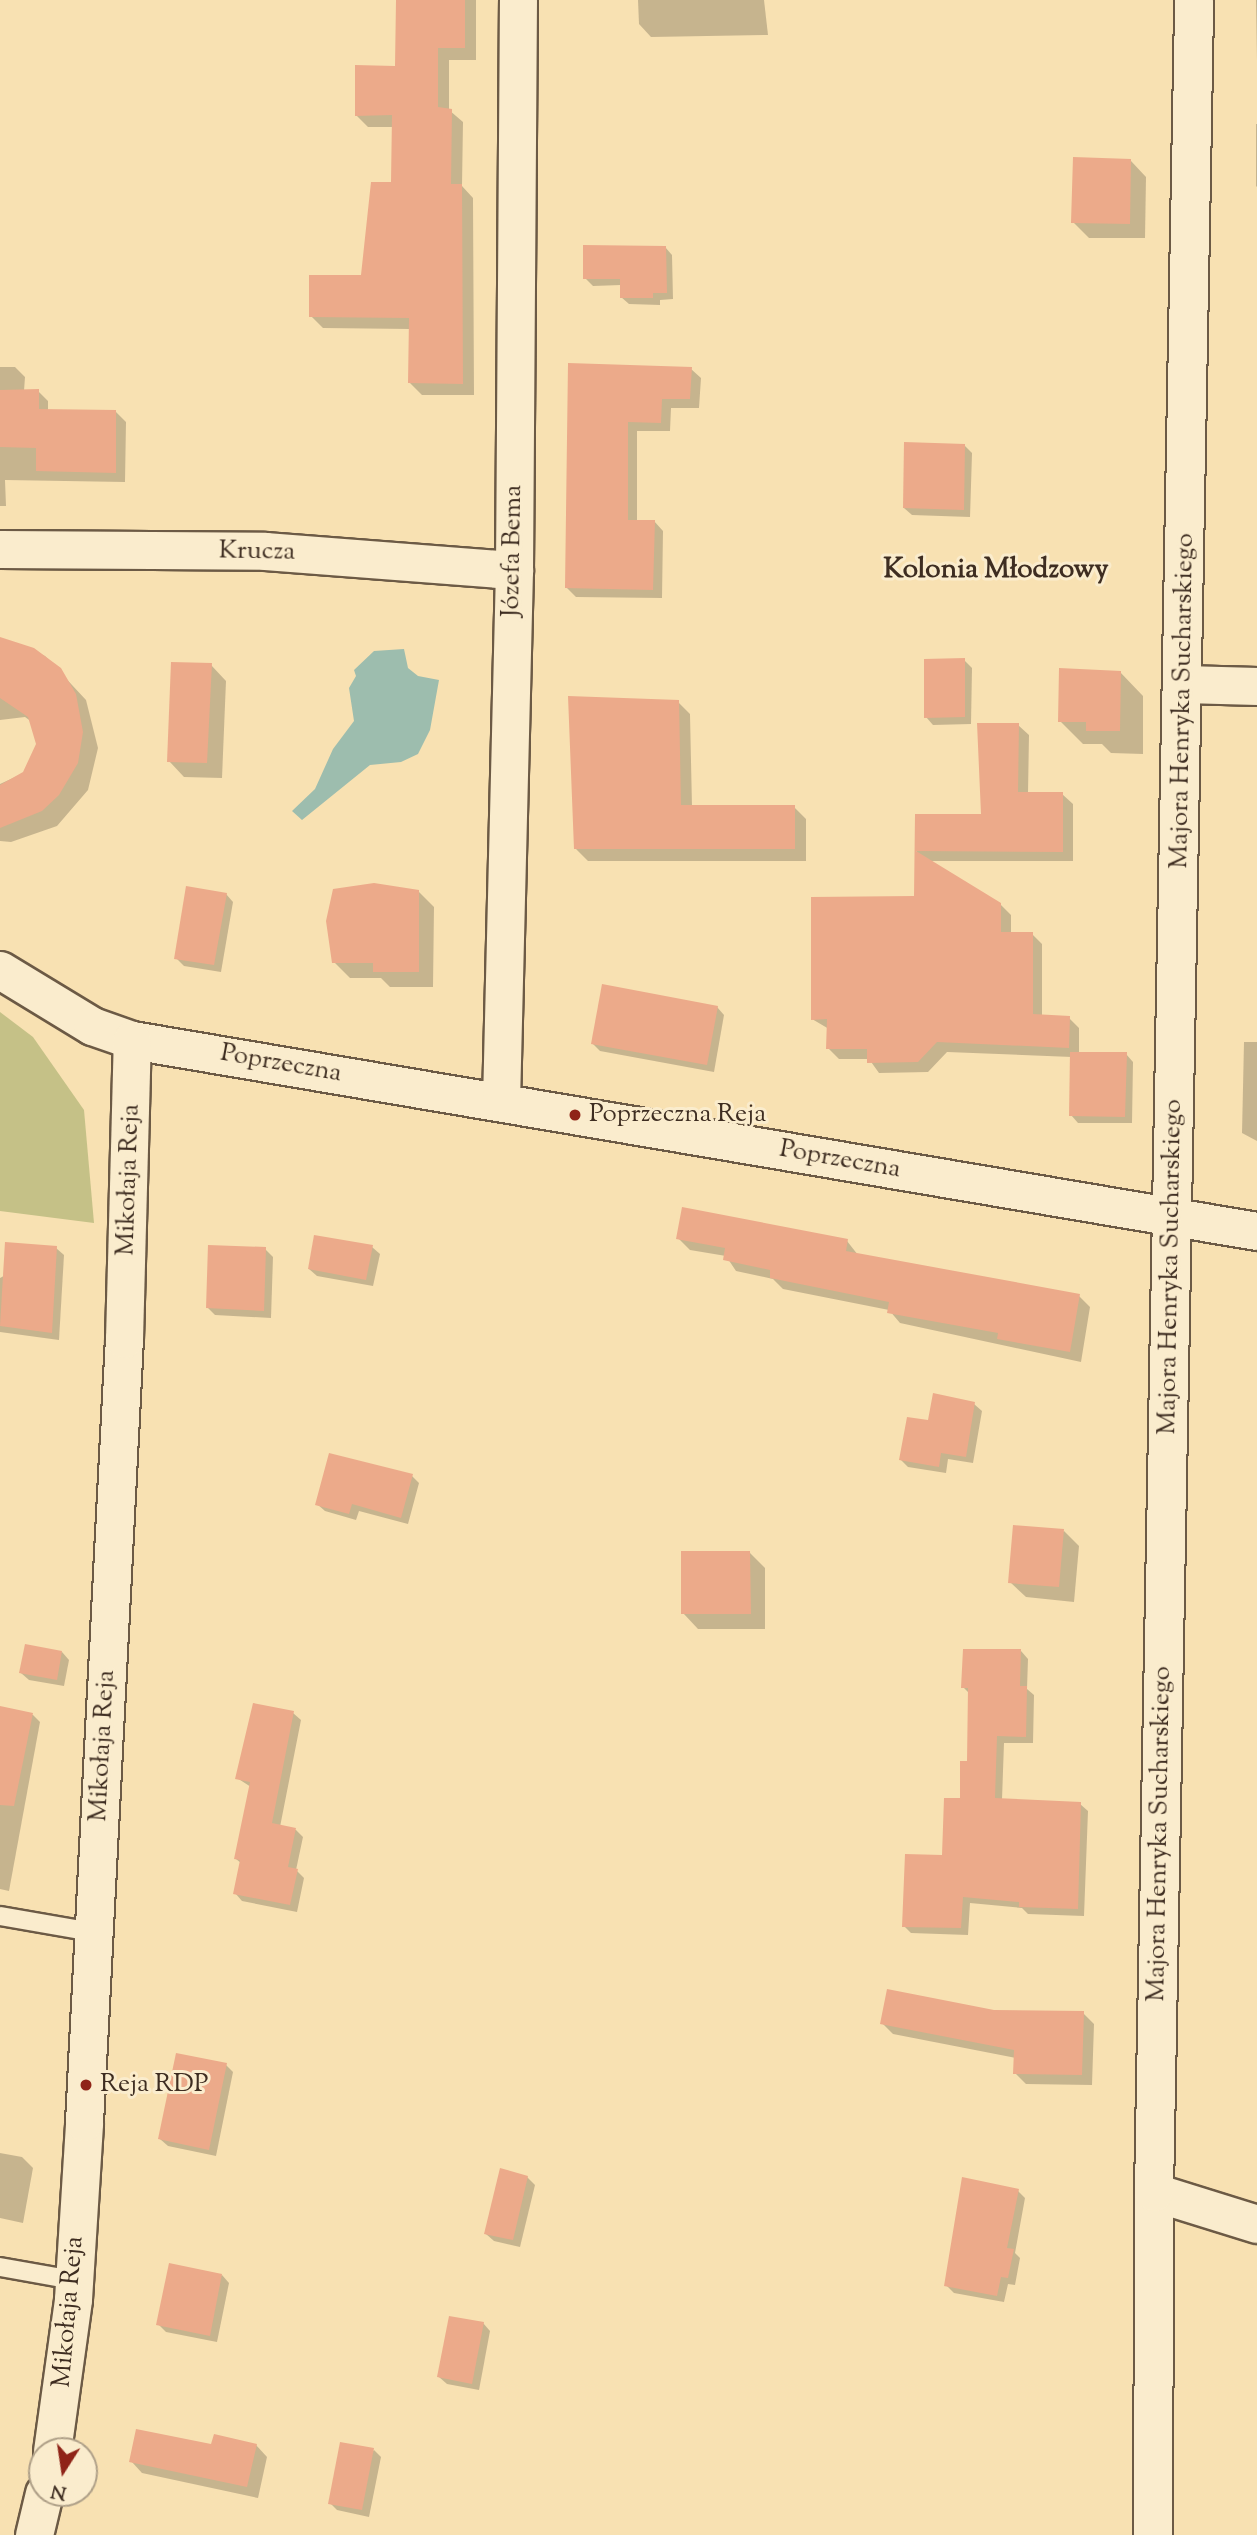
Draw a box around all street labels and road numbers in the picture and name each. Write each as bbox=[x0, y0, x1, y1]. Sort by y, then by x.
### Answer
street label: Józefa Bema bbox=[496, 485, 530, 617]
street label: Majora Henryka Sucharskiego bbox=[1164, 533, 1202, 869]
street label: Krucza bbox=[218, 536, 296, 568]
street label: Poprzeczna bbox=[218, 1038, 344, 1090]
street label: Majora Henryka Sucharskiego bbox=[1152, 1099, 1190, 1435]
street label: Mikołaja Reja bbox=[111, 1104, 147, 1256]
street label: Poprzeczna bbox=[777, 1134, 903, 1186]
street label: Majora Henryka Sucharskiego bbox=[1141, 1666, 1179, 2002]
street label: Mikołaja Reja bbox=[83, 1669, 123, 1823]
street label: Mikołaja Reja bbox=[47, 2235, 91, 2389]

